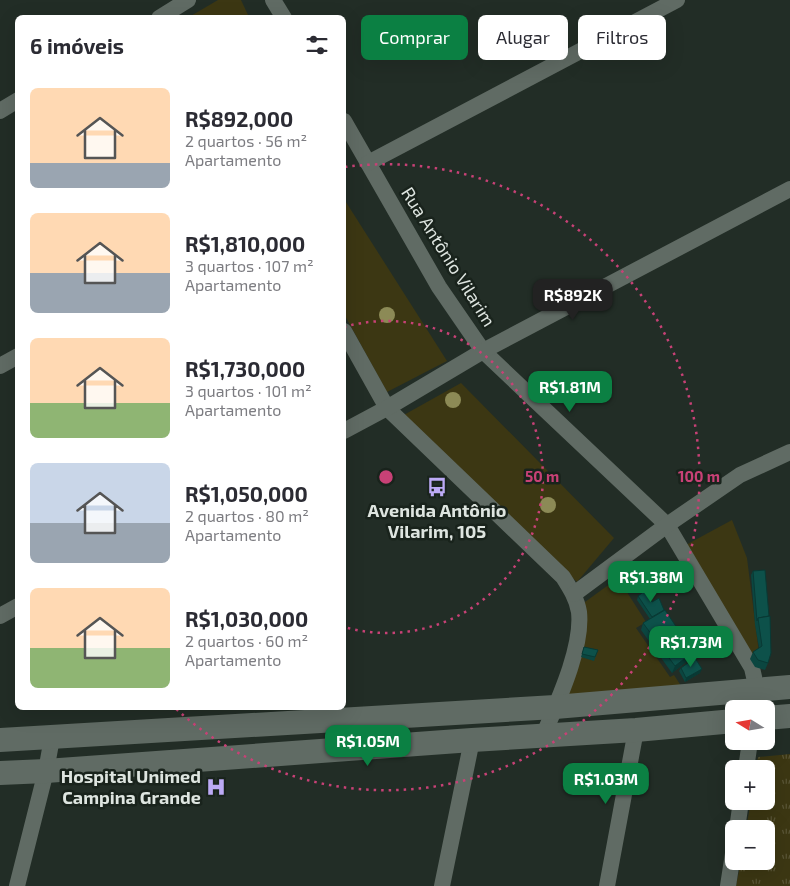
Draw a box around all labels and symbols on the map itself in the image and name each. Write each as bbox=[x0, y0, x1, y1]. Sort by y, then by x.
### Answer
street label: Rua Antônio Vilarim bbox=[397, 183, 501, 330]
pin: R$892K bbox=[532, 278, 614, 321]
pin: R$1.81M bbox=[524, 370, 616, 413]
text: 50 m bbox=[525, 467, 559, 485]
text: 100 m bbox=[678, 467, 720, 485]
centre of rings bbox=[377, 468, 395, 486]
bus stop icon: Avenida Antônio Vilarim, 105 bbox=[426, 476, 448, 498]
place label: Avenida Antônio Vilarim, 105 bbox=[368, 499, 506, 542]
pin: R$1.38M bbox=[605, 560, 697, 603]
pin: R$1.73M bbox=[645, 626, 737, 668]
north arrow bbox=[725, 700, 775, 750]
pin: R$1.05M bbox=[322, 724, 414, 767]
pin: R$1.03M bbox=[560, 762, 652, 805]
place label: Hospital Unimed Campina Grande bbox=[61, 765, 201, 808]
hospital icon: Hospital Unimed Campina Grande bbox=[205, 776, 227, 798]

